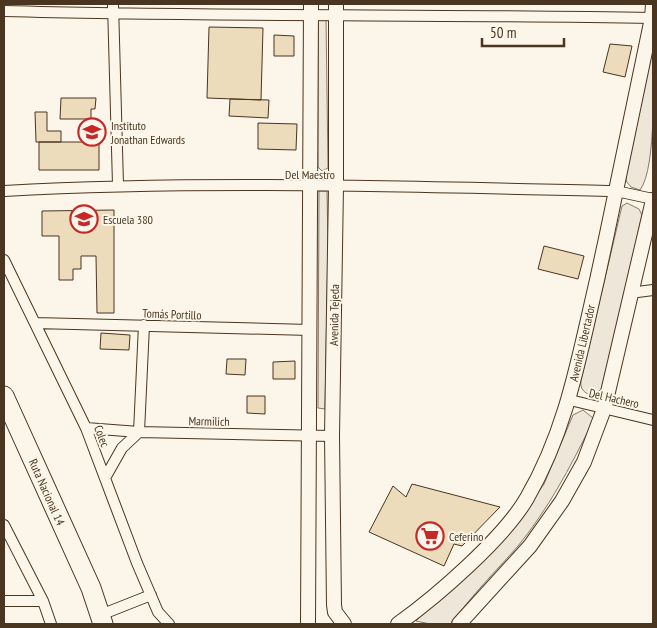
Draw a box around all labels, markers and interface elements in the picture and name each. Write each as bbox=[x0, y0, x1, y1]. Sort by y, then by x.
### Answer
scale bar bbox=[482, 15, 564, 47]
text: 50 m bbox=[490, 23, 516, 42]
school or university icon: Instituto Jonathan Edwards bbox=[77, 117, 107, 147]
place label: Instituto Jonathan Edwards bbox=[110, 118, 185, 147]
street label: Del Maestro bbox=[285, 167, 335, 182]
school or university icon: Escuela 380 bbox=[69, 204, 99, 234]
place label: Escuela 380 bbox=[103, 212, 153, 227]
street label: Avenida Tejeda bbox=[326, 284, 342, 346]
street label: Avenida Libertador bbox=[566, 302, 598, 383]
street label: Tomás Portillo bbox=[142, 305, 202, 323]
street label: Del Hachero bbox=[588, 385, 640, 411]
street label: Marmilich bbox=[188, 413, 230, 429]
street label: Colec bbox=[91, 423, 113, 450]
street label: Ruta Nacional 14 bbox=[26, 456, 69, 528]
supermarket icon: Ceferino bbox=[415, 521, 445, 551]
place label: Ceferino bbox=[449, 529, 483, 544]

